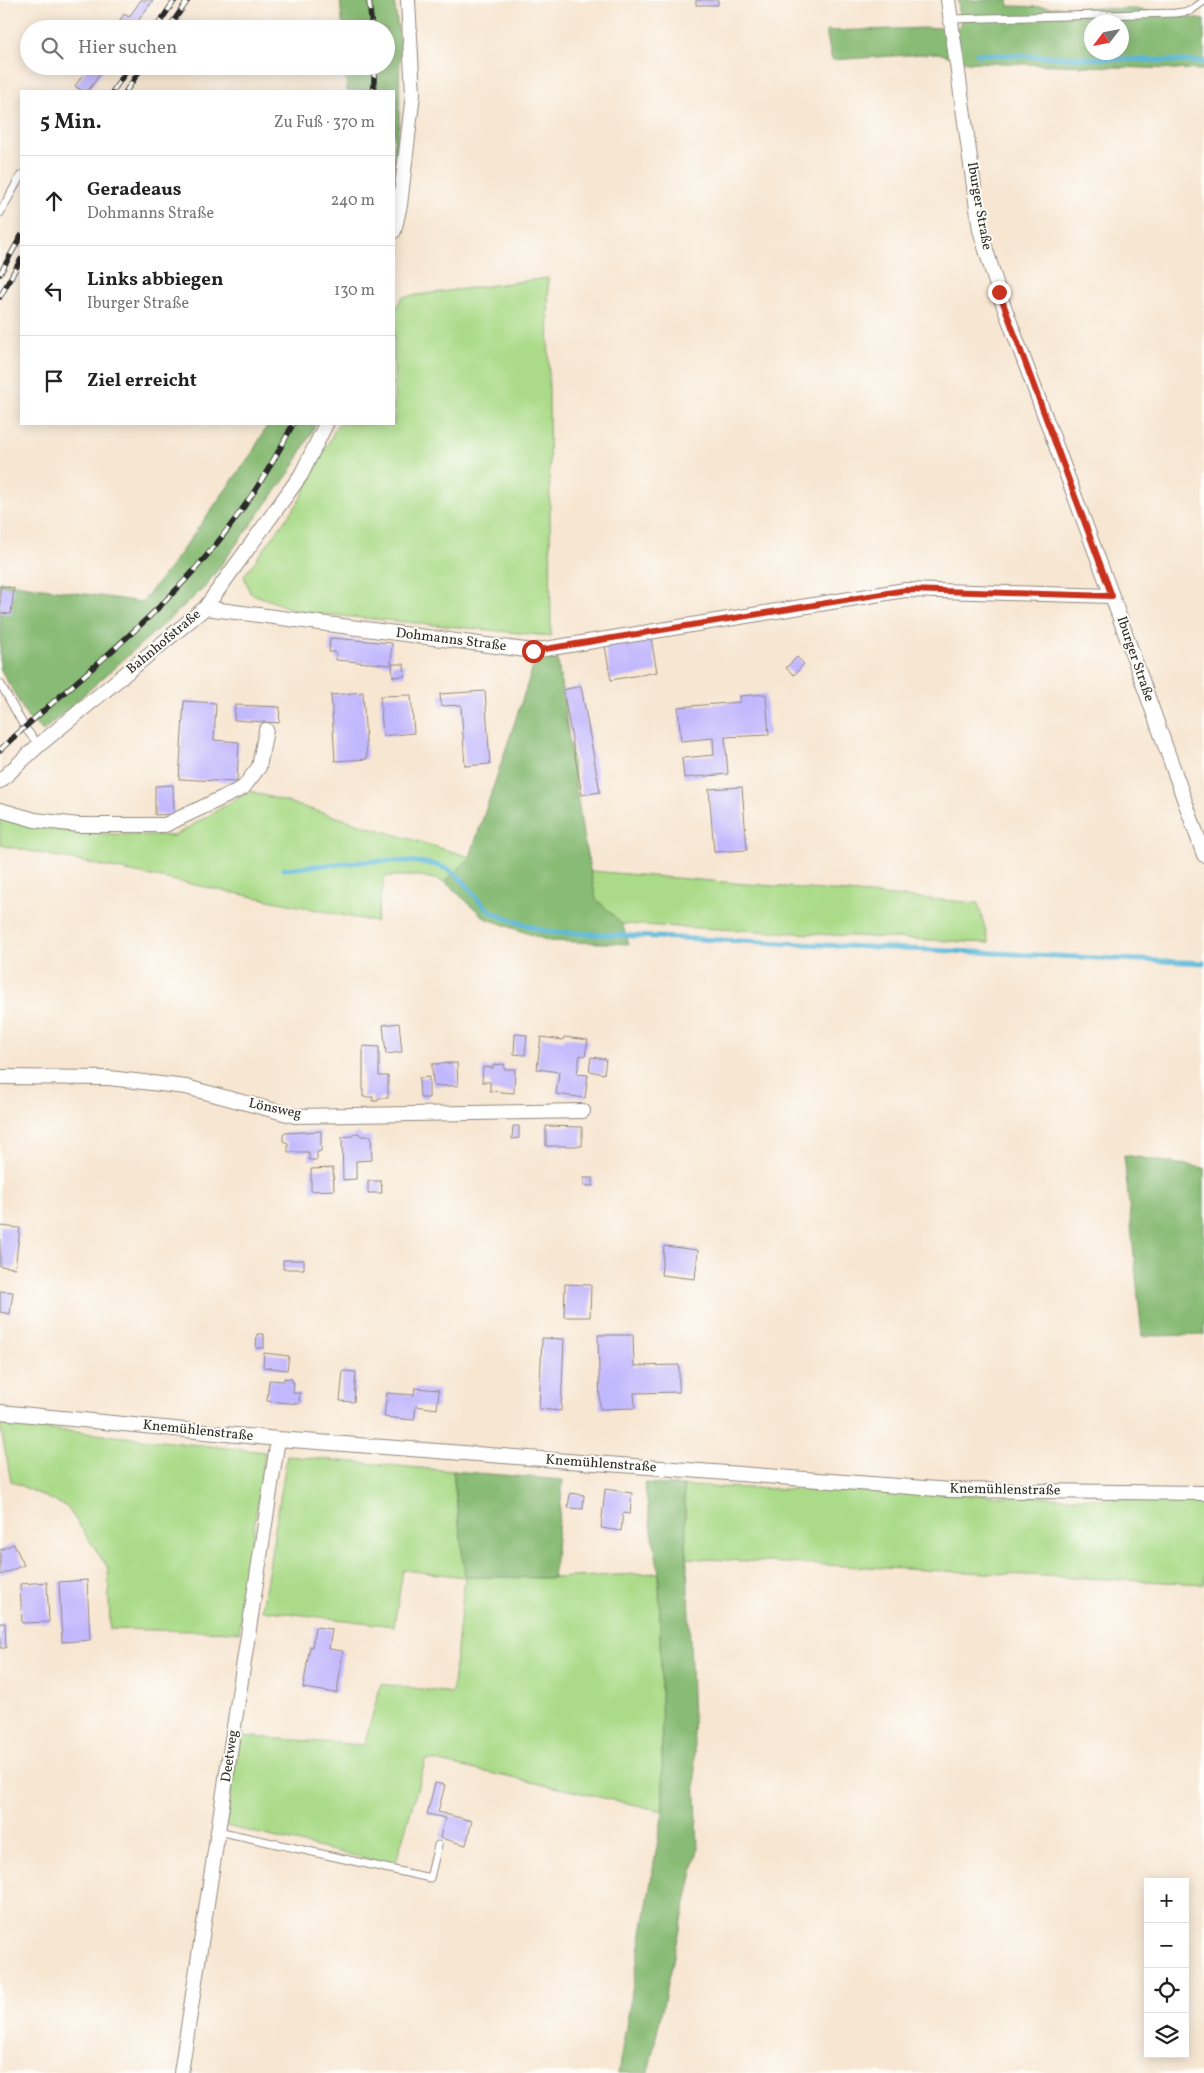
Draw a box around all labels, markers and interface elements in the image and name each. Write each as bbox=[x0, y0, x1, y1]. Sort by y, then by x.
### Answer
north arrow bbox=[1084, 15, 1129, 60]
search box bbox=[20, 20, 395, 75]
icon: search bbox=[38, 34, 66, 62]
text: Hier suchen bbox=[78, 35, 177, 61]
text: 5 Min. bbox=[40, 108, 102, 137]
text: Zu Fuß · 370 m bbox=[274, 112, 375, 134]
street label: Iburger Straße bbox=[962, 160, 996, 252]
text: Geradeaus bbox=[87, 177, 182, 203]
icon: ahead bbox=[40, 187, 68, 215]
text: 240 m bbox=[331, 190, 375, 212]
text: Dohmanns Straße bbox=[87, 203, 214, 225]
text: Links abbiegen bbox=[87, 267, 224, 293]
icon: left bbox=[40, 277, 68, 305]
text: 130 m bbox=[334, 280, 375, 302]
route end bbox=[988, 281, 1011, 304]
text: Iburger Straße bbox=[87, 293, 189, 315]
icon: arrive bbox=[40, 367, 68, 395]
text: Ziel erreicht bbox=[87, 368, 197, 394]
street label: Bahnhofstraße bbox=[123, 605, 206, 679]
street label: Iburger Straße bbox=[1111, 614, 1159, 705]
street label: Dohmanns Straße bbox=[395, 624, 508, 656]
route start bbox=[522, 640, 545, 663]
street label: Lönsweg bbox=[247, 1094, 303, 1124]
street label: Knemühlenstraße bbox=[142, 1416, 255, 1446]
street label: Knemühlenstraße bbox=[545, 1451, 657, 1477]
street label: Knemühlenstraße bbox=[949, 1480, 1061, 1500]
street label: Deetweg bbox=[217, 1728, 243, 1784]
map controls bbox=[1144, 1878, 1189, 2058]
button: + bbox=[1144, 1878, 1189, 1923]
button: − bbox=[1144, 1923, 1189, 1968]
button: locate bbox=[1144, 1968, 1189, 2013]
button: layers bbox=[1144, 2013, 1189, 2058]

